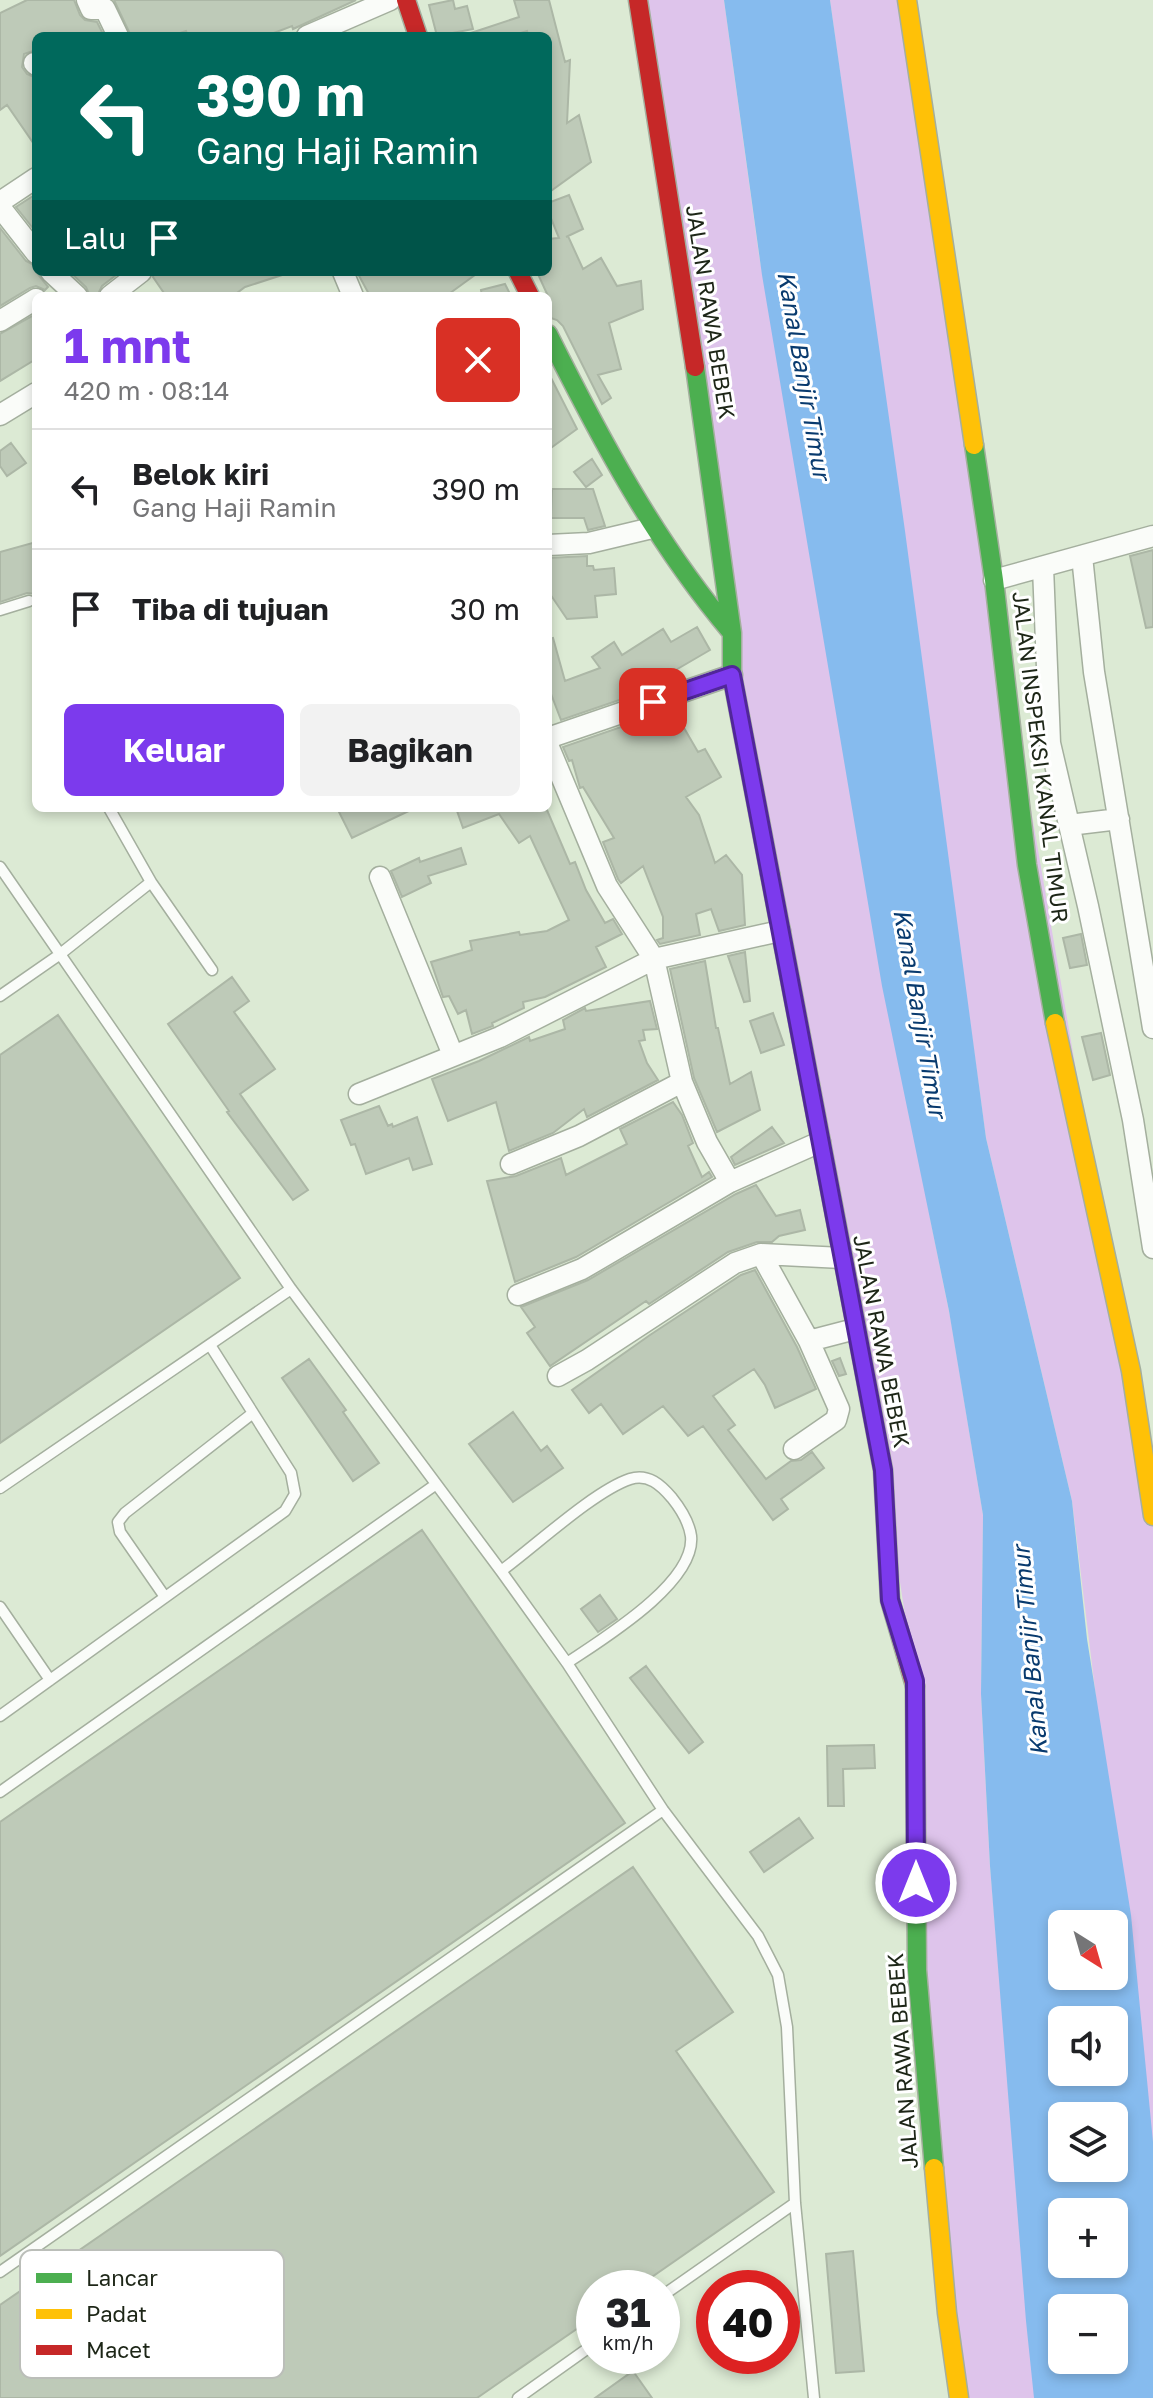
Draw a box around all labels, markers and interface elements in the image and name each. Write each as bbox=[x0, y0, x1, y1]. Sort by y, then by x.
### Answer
text: 390 m bbox=[196, 61, 365, 128]
icon: left bbox=[64, 64, 168, 168]
text: Gang Haji Ramin bbox=[196, 129, 479, 172]
street label: JALAN RAWA BEBEK bbox=[681, 203, 741, 421]
icon: arrive bbox=[142, 216, 186, 260]
text: Lalu bbox=[64, 220, 126, 256]
water label: Kanal Banjir Timur bbox=[771, 269, 838, 485]
text: 1 mnt bbox=[64, 316, 191, 374]
button: close bbox=[436, 318, 520, 402]
text: 420 m · 08:14 bbox=[64, 375, 230, 406]
text: Belok kiri bbox=[132, 456, 269, 492]
icon: left bbox=[64, 467, 108, 511]
text: 390 m bbox=[432, 471, 520, 507]
text: Gang Haji Ramin bbox=[132, 492, 336, 523]
icon: arrive bbox=[64, 587, 108, 631]
street label: JALAN INSPEKSI KANAL TIMUR bbox=[1007, 590, 1075, 924]
text: Tiba di tujuan bbox=[132, 591, 329, 627]
text: 30 m bbox=[450, 591, 520, 627]
pin bbox=[619, 668, 687, 736]
icon: arrive bbox=[631, 680, 675, 724]
button: Keluar bbox=[64, 704, 284, 796]
button: Bagikan bbox=[300, 704, 520, 796]
water label: Kanal Banjir Timur bbox=[887, 907, 954, 1123]
street label: JALAN RAWA BEBEK bbox=[848, 1232, 916, 1450]
water label: Kanal Banjir Timur bbox=[1005, 1541, 1054, 1757]
position arrow bbox=[874, 1841, 958, 1925]
north arrow bbox=[1048, 1910, 1128, 1990]
map controls bbox=[1048, 1910, 1128, 2374]
street label: JALAN RAWA BEBEK bbox=[881, 1952, 923, 2170]
button: sound bbox=[1048, 2006, 1128, 2086]
button: layers bbox=[1048, 2102, 1128, 2182]
button: + bbox=[1048, 2198, 1128, 2278]
legend bbox=[20, 2250, 284, 2378]
text: Lancar bbox=[86, 2264, 158, 2291]
speed limit sign: 40 bbox=[696, 2270, 800, 2374]
text: 31 bbox=[606, 2288, 651, 2336]
button: − bbox=[1048, 2294, 1128, 2374]
text: Padat bbox=[86, 2300, 147, 2327]
text: km/h bbox=[603, 2330, 653, 2354]
text: Macet bbox=[86, 2336, 151, 2363]

